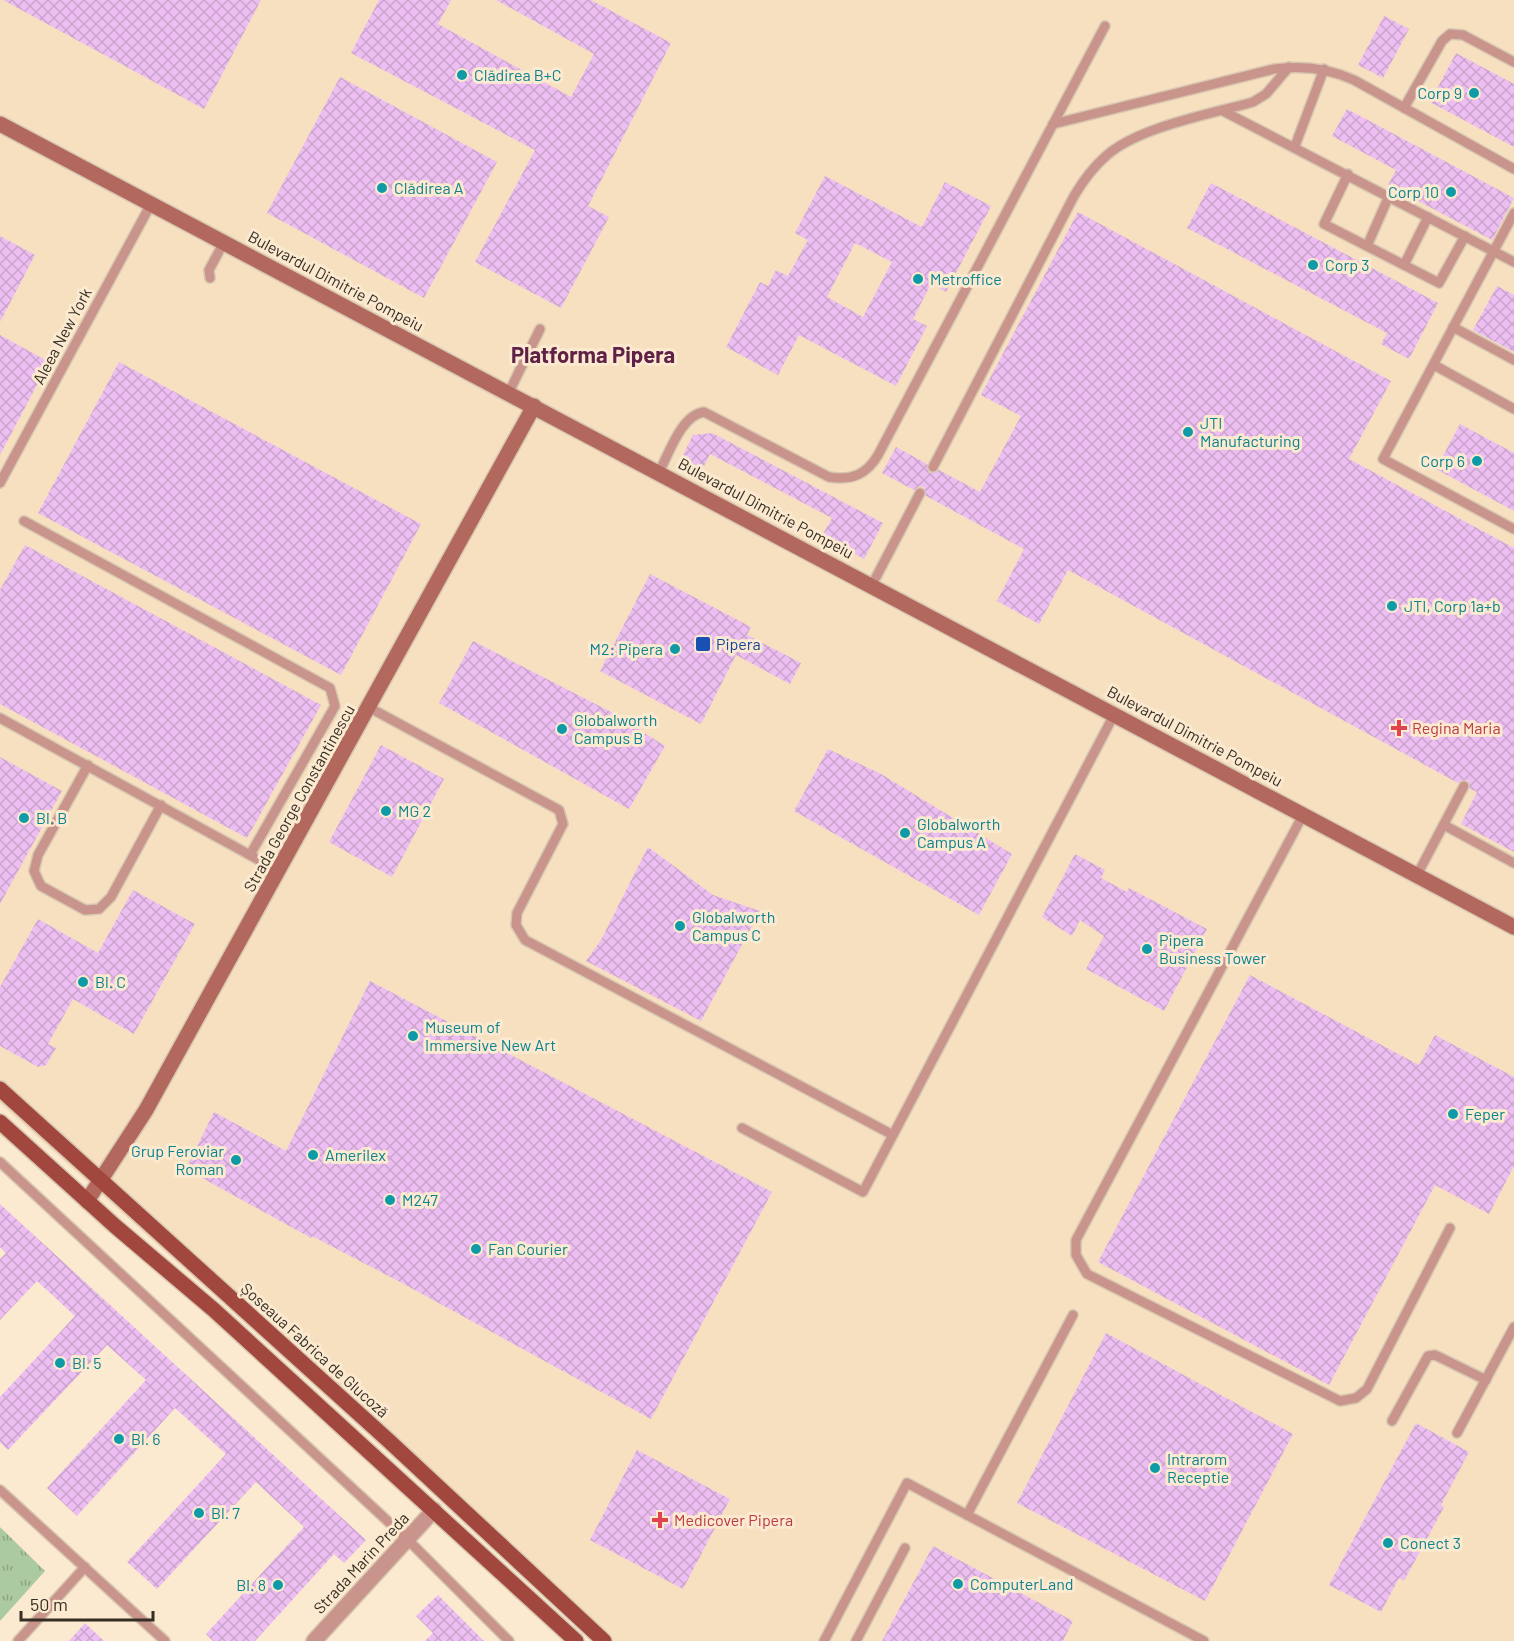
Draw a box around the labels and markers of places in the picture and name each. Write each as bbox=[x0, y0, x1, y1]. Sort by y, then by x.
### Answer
place label: Clădirea B+C bbox=[474, 65, 562, 84]
marker: Clădirea B+C bbox=[455, 68, 469, 82]
place label: Corp 9 bbox=[1417, 83, 1462, 102]
marker: Corp 9 bbox=[1467, 86, 1481, 100]
place label: Clădirea A bbox=[394, 178, 464, 197]
marker: Clădirea A bbox=[375, 181, 389, 195]
place label: Corp 10 bbox=[1388, 182, 1439, 201]
marker: Corp 10 bbox=[1444, 185, 1458, 199]
place label: Corp 3 bbox=[1325, 255, 1370, 274]
marker: Corp 3 bbox=[1306, 258, 1320, 272]
place label: Metroffice bbox=[930, 269, 1002, 288]
marker: Metroffice bbox=[911, 272, 925, 286]
place label: JTI Manufacturing bbox=[1200, 413, 1300, 450]
marker: JTI Manufacturing bbox=[1181, 425, 1195, 439]
place label: Corp 6 bbox=[1420, 451, 1465, 470]
marker: Corp 6 bbox=[1470, 454, 1484, 468]
place label: JTI, Corp 1a+b bbox=[1404, 596, 1501, 615]
marker: JTI, Corp 1a+b bbox=[1385, 599, 1399, 613]
place label: Pipera bbox=[716, 634, 761, 653]
marker: Pipera bbox=[694, 635, 712, 653]
place label: M2: Pipera bbox=[590, 639, 663, 658]
marker: M2: Pipera bbox=[668, 642, 682, 656]
place label: Globalworth Campus B bbox=[574, 710, 657, 747]
place label: Regina Maria bbox=[1412, 718, 1501, 737]
marker: Regina Maria bbox=[1390, 719, 1408, 737]
marker: Globalworth Campus B bbox=[555, 722, 569, 736]
place label: MG 2 bbox=[398, 801, 431, 820]
marker: MG 2 bbox=[379, 804, 393, 818]
place label: Bl. B bbox=[36, 808, 67, 827]
marker: Bl. B bbox=[17, 811, 31, 825]
place label: Globalworth Campus A bbox=[917, 814, 1000, 851]
marker: Globalworth Campus A bbox=[898, 826, 912, 840]
place label: Globalworth Campus C bbox=[692, 907, 775, 944]
marker: Globalworth Campus C bbox=[673, 919, 687, 933]
place label: Pipera Business Tower bbox=[1159, 930, 1267, 967]
marker: Pipera Business Tower bbox=[1140, 942, 1154, 956]
place label: Bl. C bbox=[95, 972, 126, 991]
marker: Bl. C bbox=[76, 975, 90, 989]
place label: Museum of Immersive New Art bbox=[425, 1017, 556, 1054]
marker: Museum of Immersive New Art bbox=[406, 1029, 420, 1043]
place label: Feper bbox=[1465, 1104, 1505, 1123]
marker: Feper bbox=[1446, 1107, 1460, 1121]
place label: Grup Feroviar Roman bbox=[131, 1141, 224, 1178]
place label: Amerilex bbox=[325, 1145, 386, 1164]
marker: Amerilex bbox=[306, 1148, 320, 1162]
marker: Grup Feroviar Roman bbox=[229, 1153, 243, 1167]
place label: M247 bbox=[402, 1190, 438, 1209]
marker: M247 bbox=[383, 1193, 397, 1207]
place label: Fan Courier bbox=[488, 1239, 568, 1258]
marker: Fan Courier bbox=[469, 1242, 483, 1256]
place label: Bl. 5 bbox=[72, 1353, 102, 1372]
marker: Bl. 5 bbox=[53, 1356, 67, 1370]
place label: Bl. 6 bbox=[131, 1429, 161, 1448]
marker: Bl. 6 bbox=[112, 1432, 126, 1446]
place label: Intrarom Receptie bbox=[1167, 1449, 1229, 1486]
marker: Intrarom Receptie bbox=[1148, 1461, 1162, 1475]
place label: Bl. 7 bbox=[211, 1503, 240, 1522]
marker: Bl. 7 bbox=[192, 1506, 206, 1520]
place label: Medicover Pipera bbox=[674, 1510, 793, 1529]
marker: Medicover Pipera bbox=[651, 1511, 669, 1529]
place label: Conect 3 bbox=[1400, 1533, 1461, 1552]
marker: Conect 3 bbox=[1381, 1536, 1395, 1550]
place label: ComputerLand bbox=[970, 1574, 1074, 1593]
place label: Bl. 8 bbox=[236, 1575, 266, 1594]
marker: ComputerLand bbox=[951, 1577, 965, 1591]
marker: Bl. 8 bbox=[271, 1578, 285, 1592]

